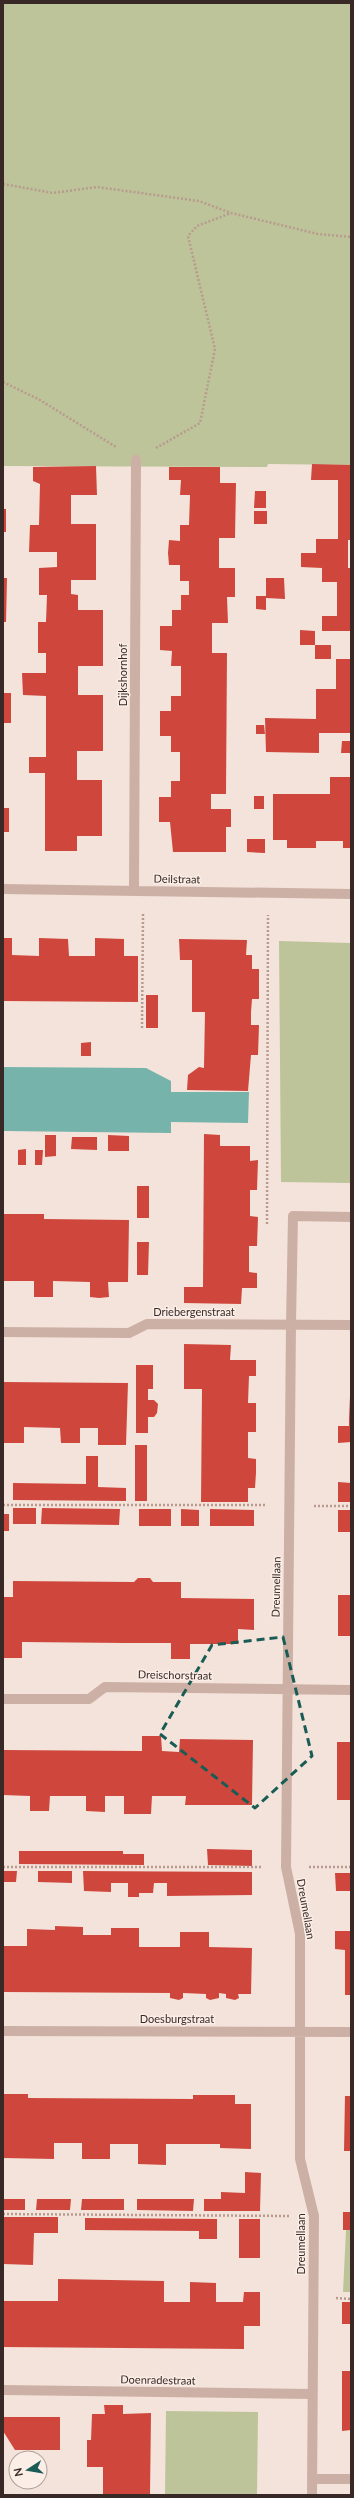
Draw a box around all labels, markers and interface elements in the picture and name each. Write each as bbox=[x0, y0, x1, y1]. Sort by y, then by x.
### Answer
street label: Dijkshornhof bbox=[116, 644, 129, 706]
street label: Deilstraat bbox=[154, 872, 201, 885]
street label: Driebergenstraat bbox=[153, 1305, 235, 1318]
street label: Dreumellaan bbox=[268, 1556, 283, 1618]
street label: Dreischorstraat bbox=[138, 1667, 212, 1682]
street label: Dreumellaan bbox=[295, 1878, 318, 1940]
street label: Doesburgstraat bbox=[140, 2012, 214, 2025]
street label: Dreumellaan bbox=[294, 2213, 307, 2275]
street label: Doenradestraat bbox=[120, 2372, 196, 2387]
north arrow bbox=[8, 2450, 48, 2490]
text: N bbox=[10, 2467, 25, 2478]

